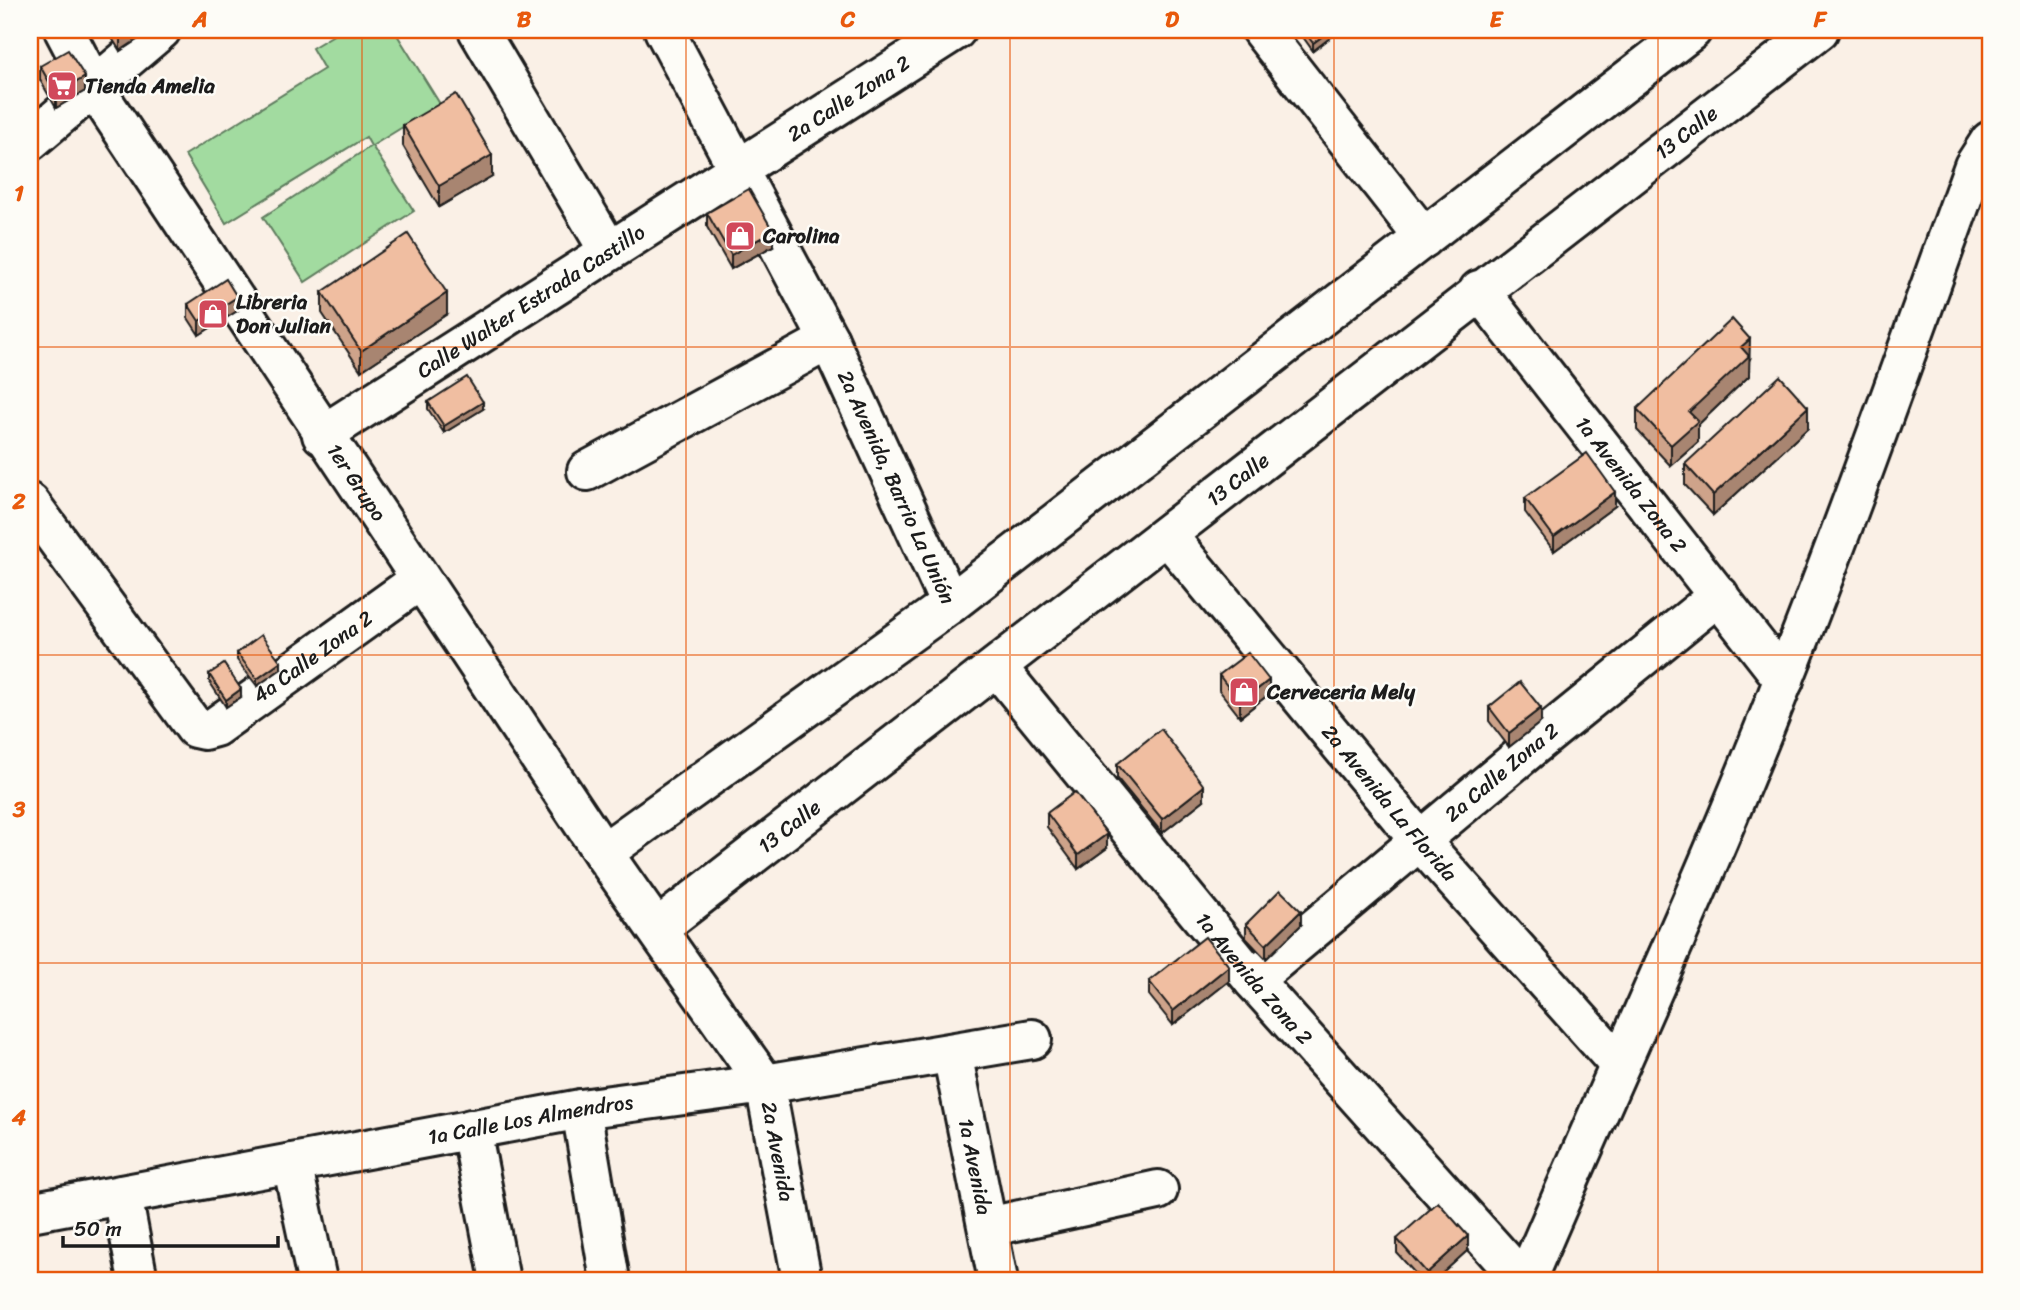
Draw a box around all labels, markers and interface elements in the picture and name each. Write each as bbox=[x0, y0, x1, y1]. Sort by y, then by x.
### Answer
text: A bbox=[191, 0, 208, 40]
text: B bbox=[517, 0, 532, 40]
text: C bbox=[840, 0, 856, 40]
text: D bbox=[1165, 0, 1180, 40]
text: E bbox=[1490, 0, 1505, 40]
text: F bbox=[1813, 0, 1828, 40]
street label: 2a Calle Zona 2 bbox=[779, 45, 918, 152]
place label: Tienda Amelia bbox=[85, 67, 215, 105]
supermarket icon: Tienda Amelia bbox=[45, 69, 79, 103]
street label: 13 Calle bbox=[1646, 95, 1727, 170]
text: 1 bbox=[14, 173, 24, 214]
street label: Calle Walter Estrada Castillo bbox=[409, 214, 653, 389]
place label: Carolina bbox=[762, 217, 840, 255]
shop icon: Carolina bbox=[723, 219, 757, 253]
place label: Libreria Don Julian bbox=[236, 283, 331, 345]
shop icon: Libreria Don Julian bbox=[196, 297, 230, 331]
street label: 2a Avenida, Barrio La Unión bbox=[826, 364, 967, 611]
street label: 1a Avenida Zona 2 bbox=[1565, 407, 1697, 562]
street label: 1er Grupo bbox=[316, 435, 397, 530]
street label: 13 Calle bbox=[1198, 442, 1278, 517]
text: 2 bbox=[11, 481, 26, 522]
street label: 4a Calle Zona 2 bbox=[244, 600, 381, 714]
place label: Cerveceria Mely bbox=[1266, 673, 1416, 711]
shop icon: Cerveceria Mely bbox=[1227, 675, 1261, 709]
street label: 2a Calle Zona 2 bbox=[1435, 713, 1568, 832]
street label: 2a Avenida La Florida bbox=[1312, 715, 1467, 891]
text: 3 bbox=[12, 789, 26, 830]
street label: 13 Calle bbox=[749, 789, 830, 864]
street label: 1a Avenida Zona 2 bbox=[1185, 903, 1322, 1054]
street label: 1a Calle Los Almendros bbox=[425, 1083, 636, 1156]
text: 4 bbox=[11, 1097, 27, 1138]
street label: 2a Avenida bbox=[750, 1098, 806, 1205]
street label: 1a Avenida bbox=[947, 1115, 1003, 1219]
scale bar bbox=[63, 1205, 278, 1249]
text: 50 m bbox=[74, 1210, 122, 1248]

